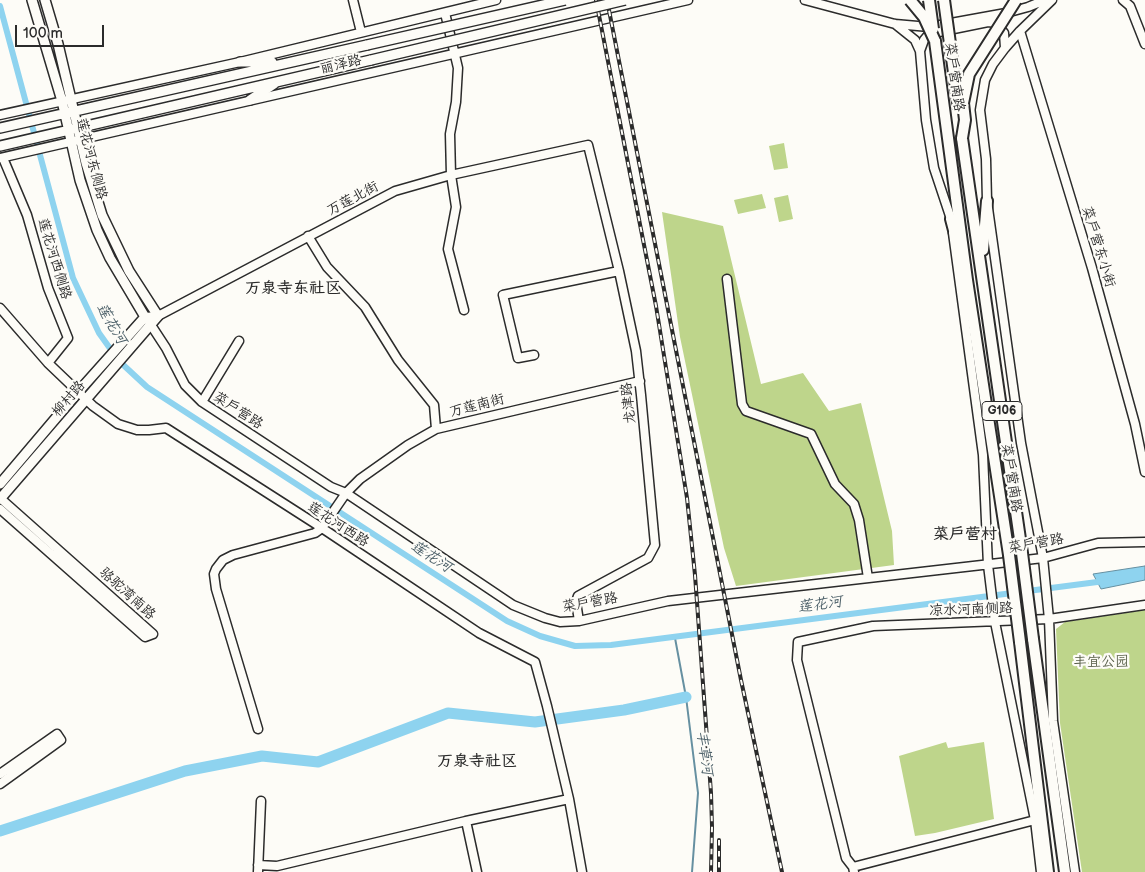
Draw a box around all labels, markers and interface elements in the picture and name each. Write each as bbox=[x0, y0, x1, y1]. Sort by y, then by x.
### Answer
scale bar bbox=[18, 15, 106, 47]
text: 100 m bbox=[23, 24, 63, 43]
street label: 菜户营南路 bbox=[941, 41, 967, 113]
street label: 丽泽路 bbox=[319, 52, 363, 78]
street label: 莲花河东侧路 bbox=[72, 116, 110, 202]
street label: 万莲北街 bbox=[324, 178, 382, 220]
street label: 菜户营东小街 bbox=[1078, 204, 1118, 290]
street label: 莲花河西侧路 bbox=[34, 216, 74, 302]
district label: 万泉寺东社区 bbox=[245, 279, 341, 299]
water label: 莲花河 bbox=[92, 300, 130, 348]
street label: 柳村路 bbox=[49, 378, 89, 420]
street label: 龙津路 bbox=[618, 381, 640, 425]
street label: 菜户营路 bbox=[210, 389, 266, 433]
street label: 万莲南街 bbox=[448, 391, 506, 421]
road number: G106 bbox=[982, 402, 1022, 421]
street label: 菜户营南路 bbox=[997, 442, 1025, 514]
street label: 莲花河西路 bbox=[304, 499, 372, 551]
district label: 菜户营村 bbox=[933, 525, 997, 545]
street label: 菜户营路 bbox=[1007, 531, 1065, 557]
water label: 莲花河 bbox=[407, 537, 455, 577]
street label: 骆驼湾南路 bbox=[95, 564, 159, 624]
street label: 菜户营路 bbox=[561, 590, 619, 616]
water label: 莲花河 bbox=[796, 593, 844, 617]
street label: 凉水河南侧路 bbox=[929, 600, 1013, 620]
park label: 丰宜公园 bbox=[1073, 654, 1129, 670]
water label: 丰草河 bbox=[692, 729, 716, 777]
district label: 万泉寺社区 bbox=[437, 752, 517, 772]

